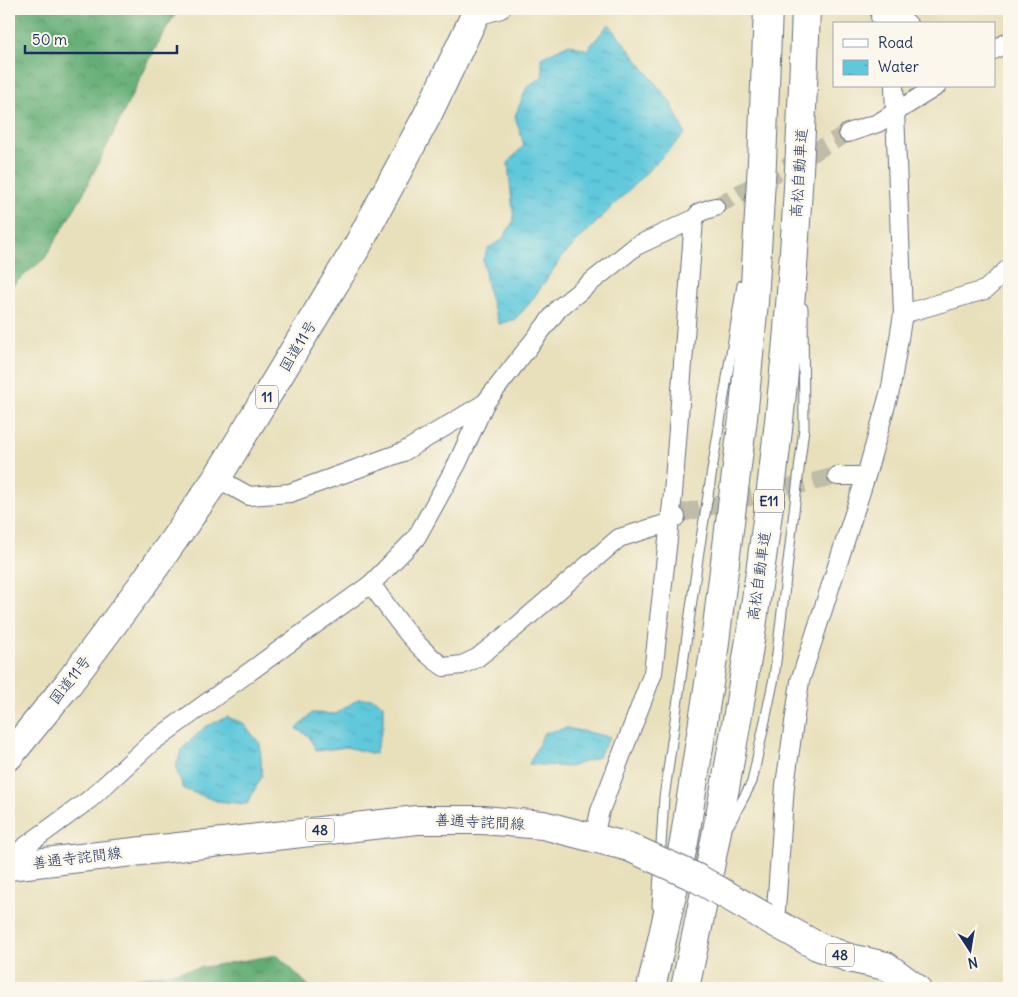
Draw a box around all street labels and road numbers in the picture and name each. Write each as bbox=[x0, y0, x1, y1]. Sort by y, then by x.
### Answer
street label: 高松自動車道 bbox=[786, 127, 811, 219]
street label: 国道11号 bbox=[275, 316, 320, 375]
road number: 11 bbox=[256, 386, 278, 408]
road number: E11 bbox=[754, 490, 784, 512]
street label: 高松自動車道 bbox=[743, 530, 774, 622]
street label: 国道11号 bbox=[45, 651, 95, 708]
street label: 善通寺詫間線 bbox=[435, 810, 525, 833]
road number: 48 bbox=[306, 818, 334, 842]
street label: 善通寺詫間線 bbox=[31, 843, 123, 872]
road number: 48 bbox=[826, 944, 854, 966]

